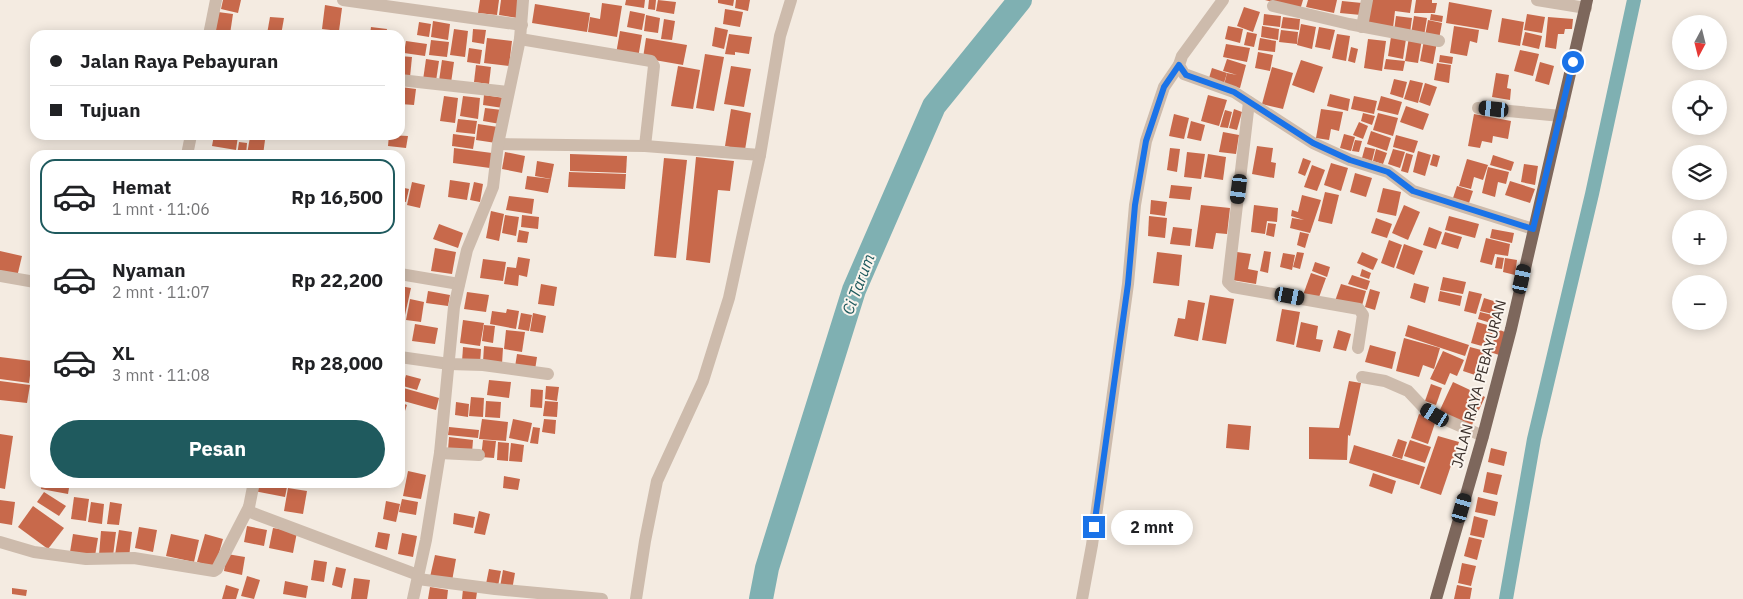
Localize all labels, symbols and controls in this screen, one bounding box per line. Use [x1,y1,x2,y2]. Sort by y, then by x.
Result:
north arrow [1672,15,1728,70]
map controls [1672,15,1727,330]
text: Jalan Raya Pebayuran [80,49,278,73]
route start [1562,51,1584,73]
button: locate [1672,80,1727,135]
text: Tujuan [80,98,140,122]
car [1478,100,1509,118]
button: layers [1672,145,1727,200]
car [1229,173,1248,205]
icon: car [52,174,97,219]
text: Hemat [112,175,171,199]
text: Rp 16,500 [291,185,383,209]
text: 1 mnt · 11:06 [112,199,210,219]
button: + [1672,210,1727,265]
water label: Ci Tarum [837,251,879,317]
icon: car [52,257,97,302]
text: Nyaman [112,258,186,282]
car [1511,263,1532,295]
text: Rp 22,200 [291,268,383,292]
button: − [1672,275,1727,330]
text: 2 mnt · 11:07 [112,282,210,302]
car [1273,286,1306,306]
street label: JALAN RAYA PEBAYURAN [1447,298,1510,470]
icon: car [52,340,97,385]
text: XL [112,341,135,365]
text: Rp 28,000 [291,351,383,375]
text: 3 mnt · 11:08 [112,365,210,385]
car [1418,401,1451,429]
button: Pesan [50,420,385,478]
car [1450,492,1473,524]
callout: 2 mnt [1112,510,1194,544]
route end [1083,516,1105,538]
text: 2 mnt [1130,517,1174,537]

